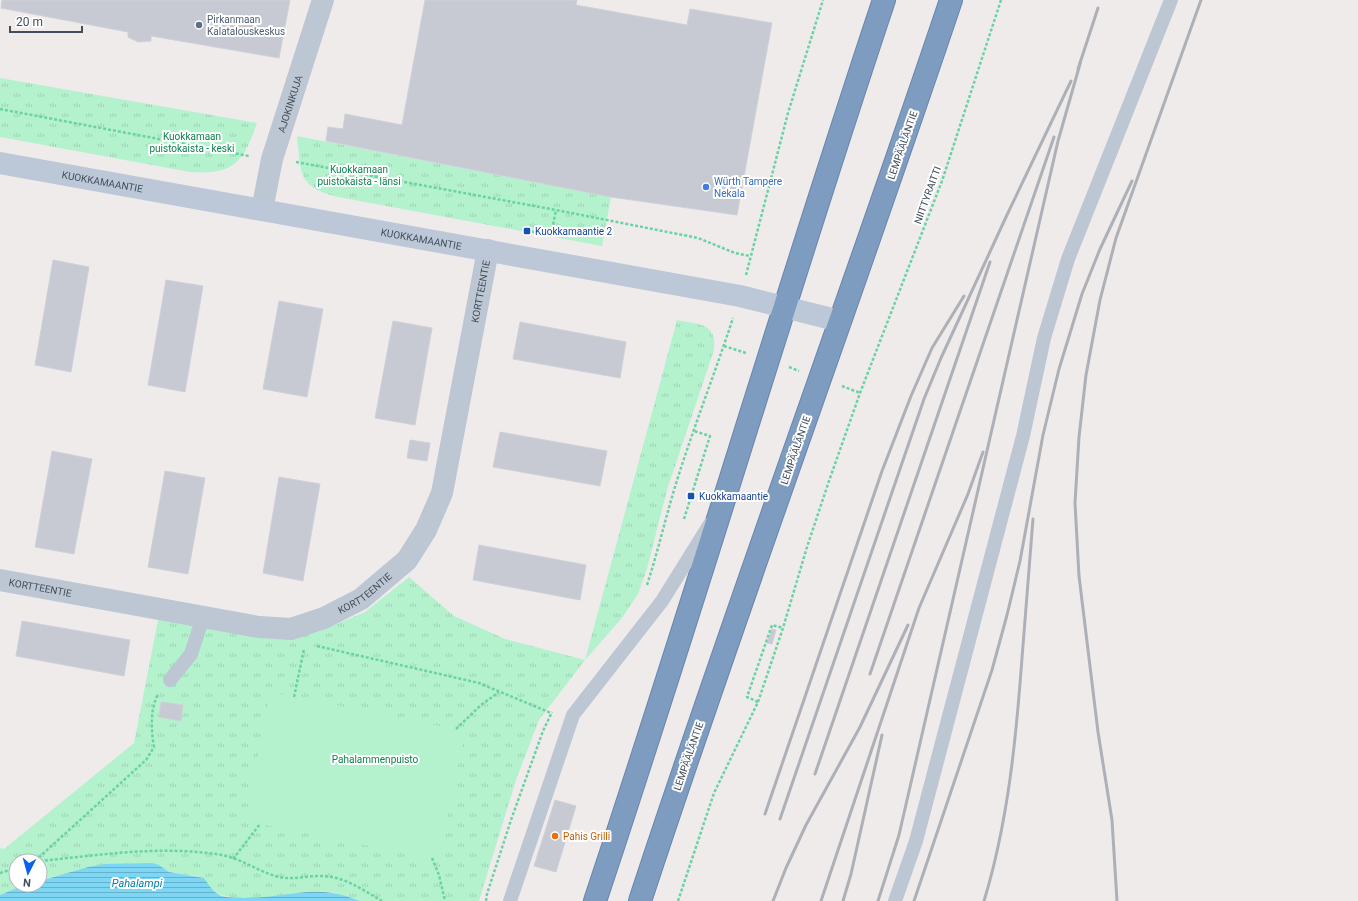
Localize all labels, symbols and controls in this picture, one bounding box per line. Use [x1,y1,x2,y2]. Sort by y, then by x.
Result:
scale bar [10,8,82,34]
place label: Pirkanmaan Kalatalouskeskus [207,14,285,37]
text: 20 m [16,15,43,29]
marker: Pirkanmaan Kalatalouskeskus [194,20,204,30]
street label: AJOKINKUJA [276,73,305,134]
street label: LEMPÄÄLÄNTIE [885,109,919,181]
park label: Kuokkamaan puistokaista - keski [149,131,235,154]
park label: Kuokkamaan puistokaista - länsi [317,164,401,187]
street label: NIITTYRAITTI [912,165,943,225]
street label: KUOKKAMAANTIE [61,169,144,195]
place label: Würth Tampere Nekala [714,176,782,199]
marker: Würth Tampere Nekala [701,182,711,192]
marker: Kuokkamaantie 2 [522,226,532,236]
place label: Kuokkamaantie 2 [535,226,613,237]
street label: KUOKKAMAANTIE [380,227,463,252]
street label: KORTTEENTIE [469,259,492,324]
street label: LEMPÄÄLÄNTIE [778,414,812,486]
marker: Kuokkamaantie [686,491,696,501]
place label: Kuokkamaantie [699,491,768,502]
street label: KORTTEENTIE [336,570,394,616]
street label: KORTTEENTIE [8,577,73,599]
street label: LEMPÄÄLÄNTIE [671,720,705,792]
park label: Pahalammenpuisto [332,754,419,765]
marker: Pahis Grilli [550,831,560,841]
place label: Pahis Grilli [563,831,610,842]
north arrow [8,853,48,893]
text: N [22,876,32,889]
water label: Pahalampi [112,877,163,890]

